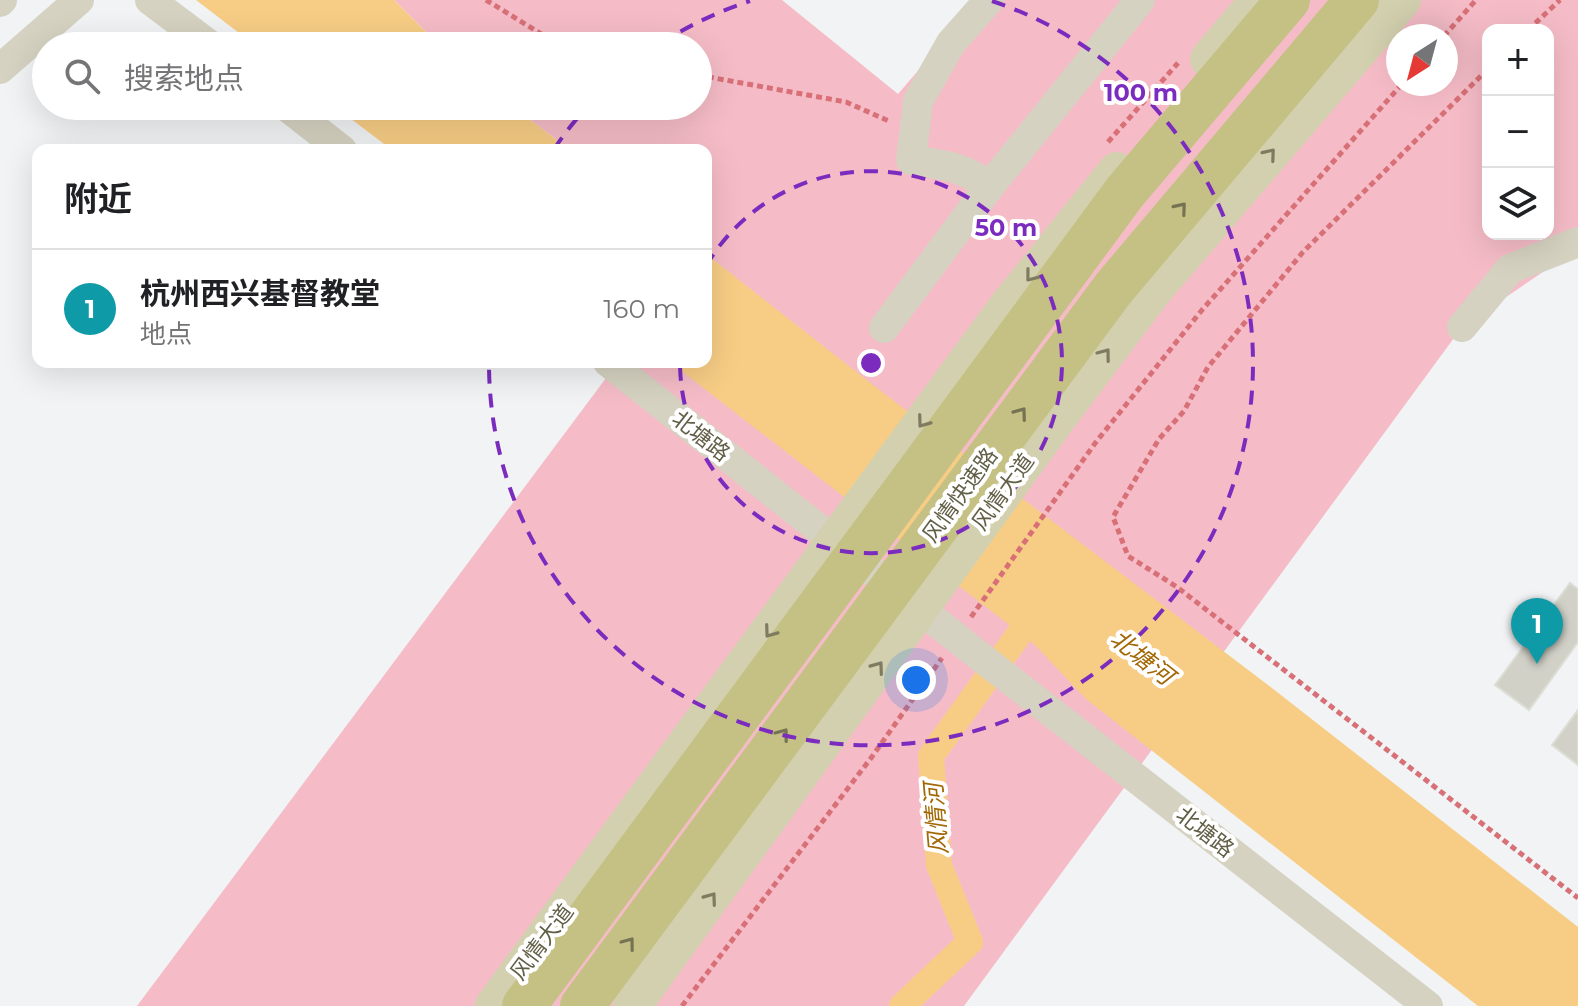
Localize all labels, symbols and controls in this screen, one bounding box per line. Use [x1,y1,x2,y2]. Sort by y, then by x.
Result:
north arrow [1386,24,1458,96]
map controls [1482,24,1554,240]
button: + [1482,24,1554,96]
search box [32,32,712,120]
icon: search [60,54,104,98]
text: 搜索地点 [124,60,244,97]
text: 100 m [1104,78,1178,107]
button: − [1482,96,1554,168]
one-way arrow [1260,148,1275,163]
button: layers [1482,168,1554,240]
text: 附近 [64,178,132,220]
one-way arrow [1171,202,1186,217]
text: 50 m [975,213,1037,242]
one-way arrow [1027,267,1041,282]
text: 杭州西兴基督教堂 [140,275,380,312]
text: 1 [85,293,95,325]
text: 160 m [603,293,680,325]
text: 地点 [140,318,192,350]
centre of rings [857,349,885,377]
one-way arrow [1095,349,1109,363]
street label: 北塘路 [667,405,735,467]
one-way arrow [1012,407,1026,421]
one-way arrow [918,413,933,428]
street label: 风情快速路 [917,443,1003,547]
street label: 风情大道 [966,448,1040,536]
pin: 1 [1511,598,1563,664]
one-way arrow [765,623,780,638]
water label: 北塘河 [1105,623,1182,693]
your location [896,660,936,700]
one-way arrow [868,661,883,675]
one-way arrow [774,729,788,743]
water label: 风情河 [918,778,954,856]
street label: 北塘路 [1171,801,1239,863]
one-way arrow [701,892,716,906]
street label: 风情大道 [505,899,579,985]
one-way arrow [619,938,633,952]

